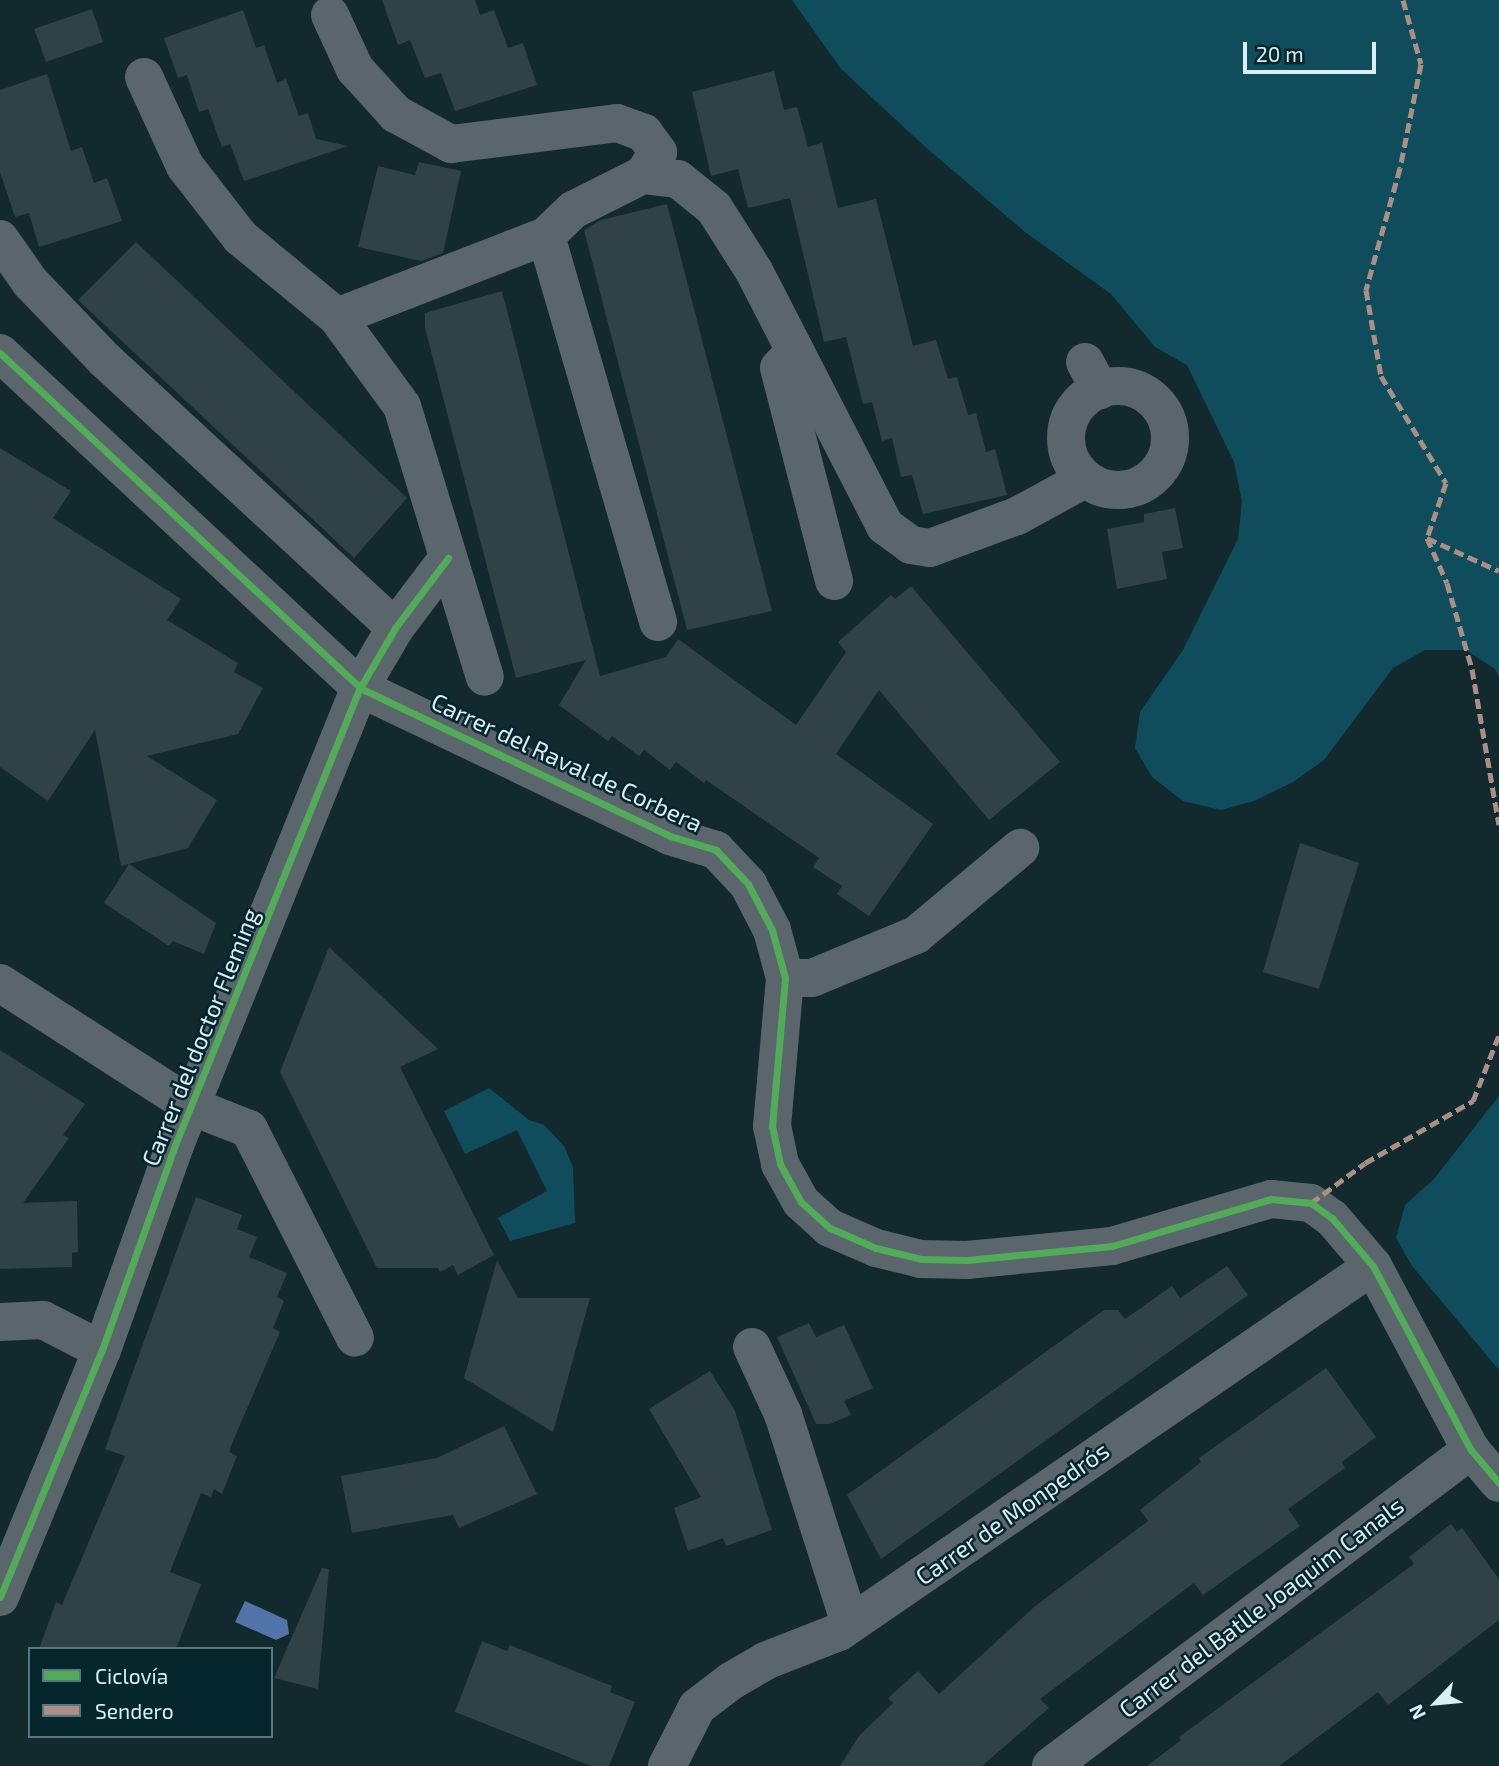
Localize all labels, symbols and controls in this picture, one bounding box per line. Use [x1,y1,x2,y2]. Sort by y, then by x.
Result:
scale bar [1247,28,1380,72]
text: 20 m [1256,41,1304,66]
street label: Carrer del Raval de Corbera [426,686,708,838]
street label: Carrer del doctor Fleming [135,903,265,1171]
street label: Carrer de Monpedrós [910,1435,1114,1591]
street label: Carrer del Batlle Joaquim Canals [1112,1490,1410,1724]
legend [28,1647,273,1738]
text: Ciclovía [95,1663,168,1688]
north arrow [1401,1668,1471,1738]
text: Sendero [95,1698,174,1723]
text: N [1403,1701,1430,1724]

